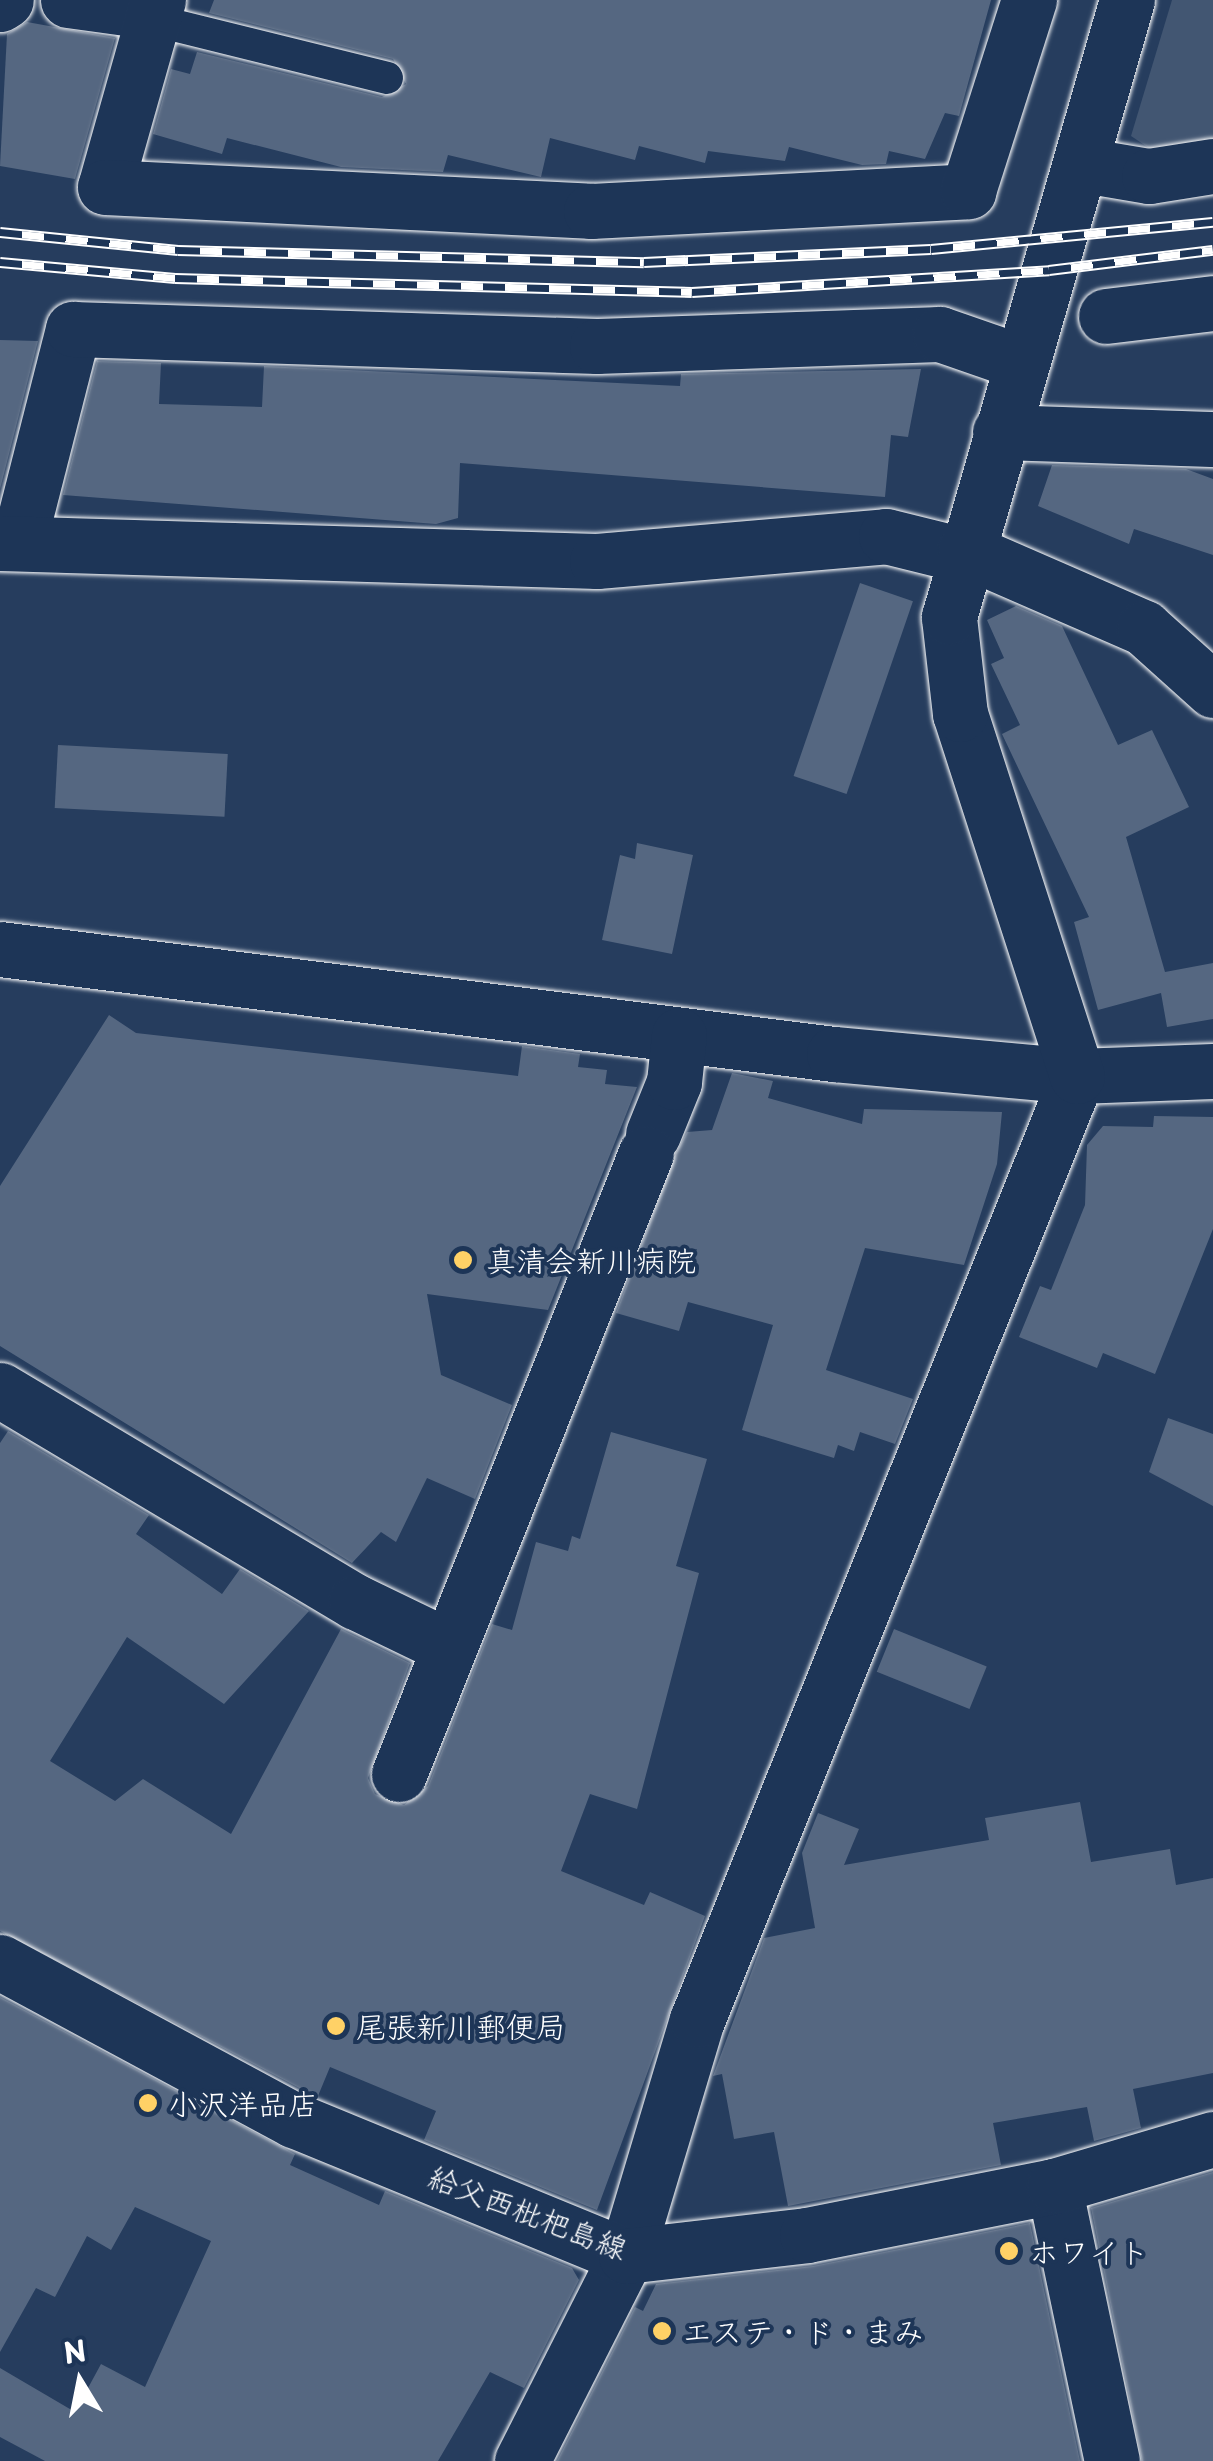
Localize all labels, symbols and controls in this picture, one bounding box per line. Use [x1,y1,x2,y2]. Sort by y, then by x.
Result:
place label: 真清会新川病院 [486,1242,696,1278]
marker: 真清会新川病院 [450,1247,476,1273]
place label: 尾張新川郵便局 [356,2008,566,2044]
marker: 尾張新川郵便局 [325,2015,347,2037]
place label: 小沢洋品店 [168,2085,318,2121]
marker: 小沢洋品店 [137,2092,159,2114]
street label: 給父西枇杷島線 [424,2158,632,2266]
place label: ホワイト [1029,2233,1149,2269]
marker: ホワイト [998,2240,1020,2262]
place label: エステ・ド・まみ [682,2313,922,2349]
marker: エステ・ド・まみ [651,2320,673,2342]
text: N [60,2328,89,2374]
north arrow [30,2331,130,2431]

